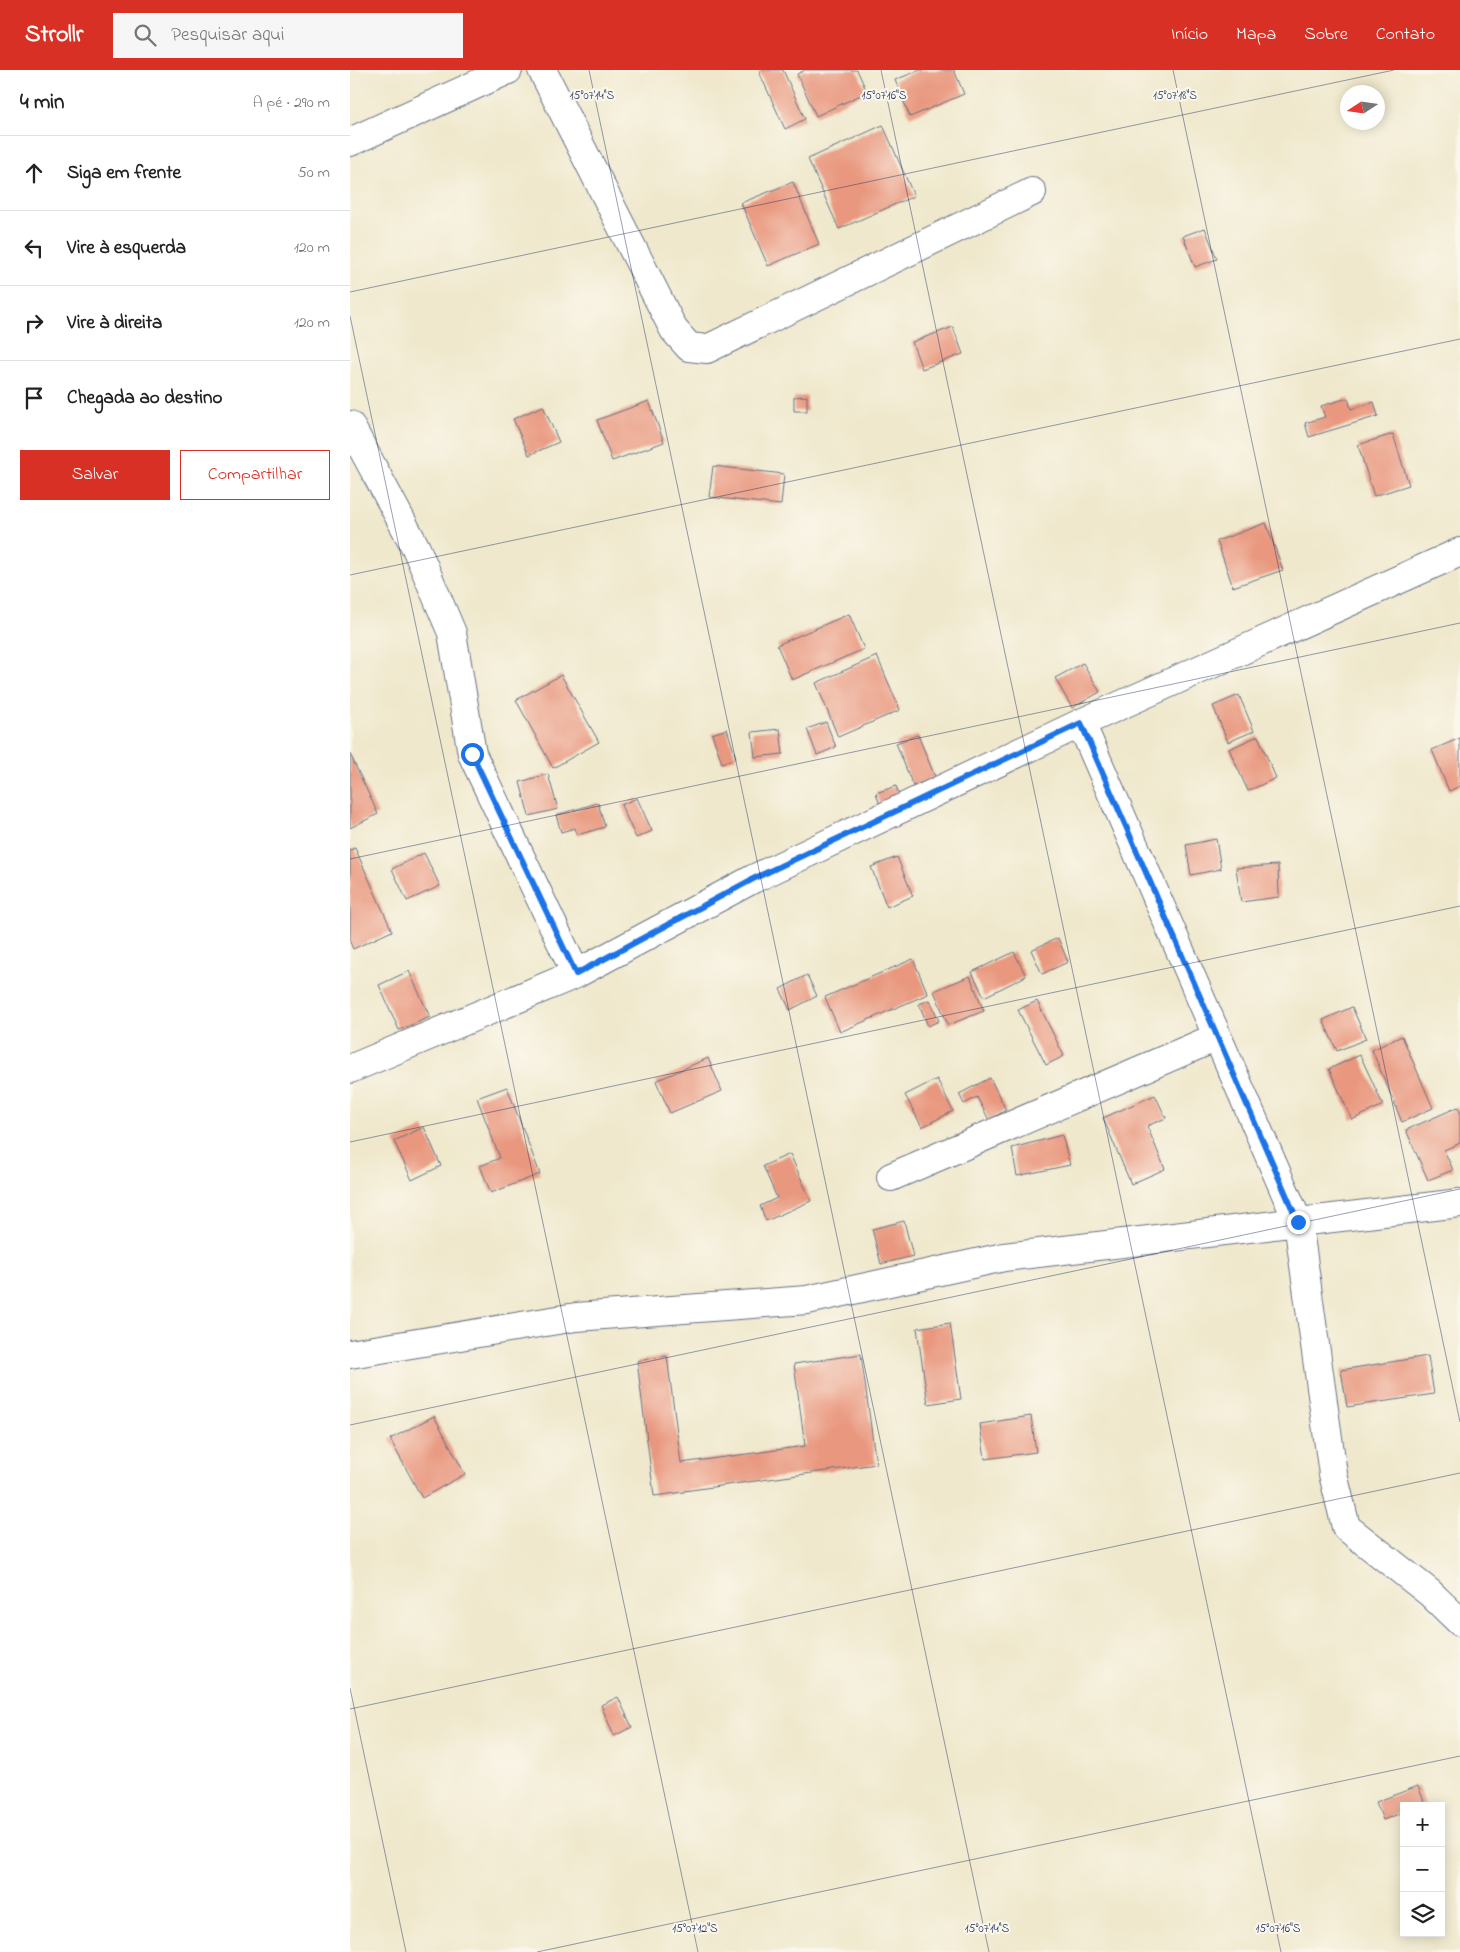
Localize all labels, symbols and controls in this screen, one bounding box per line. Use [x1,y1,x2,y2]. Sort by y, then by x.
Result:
search box [113,13,463,58]
text: Strollr [25,18,83,53]
icon: search [131,21,159,49]
text: Pesquisar aqui [171,22,284,49]
text: Início [1171,22,1208,48]
text: Mapa [1236,22,1276,48]
text: Sobre [1304,22,1348,48]
text: Contato [1376,22,1435,48]
north arrow [1340,85,1385,130]
text: 15°07'14"S [570,87,615,105]
text: 15°07'16"S [862,87,907,105]
text: 15°07'18"S [1153,87,1197,105]
text: 4 min [20,88,64,118]
text: A pé · 290 m [253,91,330,115]
icon: ahead [20,159,48,187]
text: Siga em frente [67,160,181,187]
text: 50 m [298,161,330,185]
icon: left [20,234,48,262]
text: Vire à esquerda [67,235,186,262]
text: 120 m [294,236,330,260]
icon: right [20,309,48,337]
text: Vire à direita [67,310,162,337]
text: 120 m [294,311,330,335]
icon: arrive [20,384,48,412]
text: Chegada ao destino [67,385,222,412]
button: Salvar [20,450,170,500]
button: Compartilhar [180,450,330,500]
route start [461,743,484,766]
route end [1287,1211,1310,1234]
map controls [1400,1802,1445,1937]
button: + [1400,1802,1445,1847]
button: − [1400,1847,1445,1892]
button: layers [1400,1892,1445,1937]
text: 15°07'12"S [672,1920,718,1938]
text: 15°07'14"S [965,1920,1010,1938]
text: 15°07'16"S [1256,1920,1301,1938]

